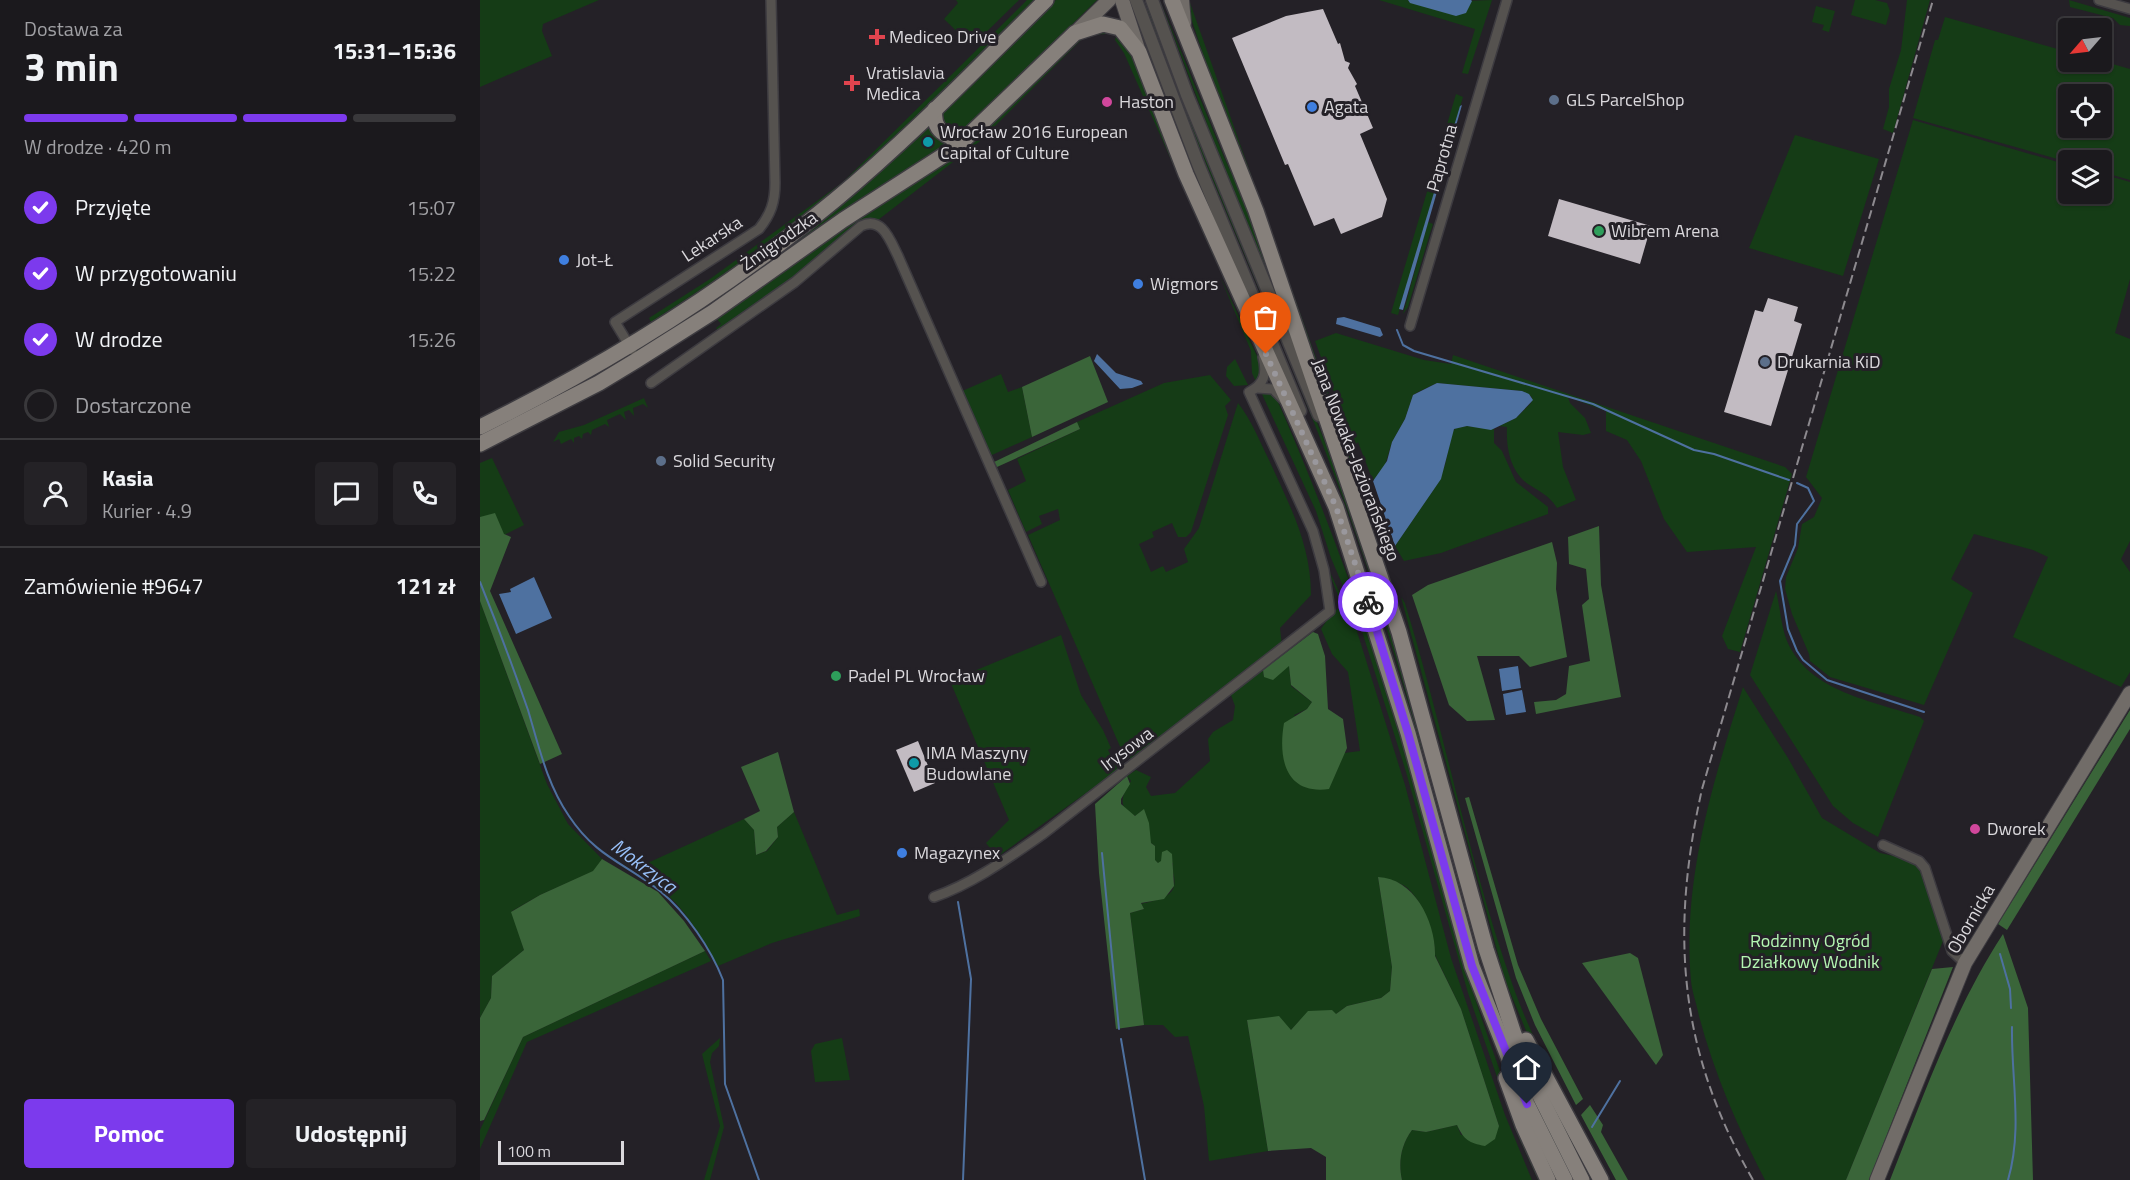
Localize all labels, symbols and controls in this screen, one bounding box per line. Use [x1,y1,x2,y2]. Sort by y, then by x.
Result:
text: Dostawa za [24,13,122,44]
north arrow [2058,18,2112,72]
map controls [2058,18,2112,204]
place label: Mediceo Drive [889,23,996,50]
marker: Mediceo Drive [870,30,884,44]
text: 15:31–15:36 [333,34,456,68]
text: 3 min [24,37,119,96]
place label: Vratislavia Medica [866,59,945,107]
marker: Vratislavia Medica [843,74,861,92]
button: locate [2058,84,2112,138]
place label: GLS ParcelShop [1566,86,1684,113]
place label: Haston [1119,88,1174,115]
place label: Agata [1324,93,1368,120]
marker: GLS ParcelShop [1547,93,1561,107]
marker: Haston [1100,95,1114,109]
marker: Agata [1305,100,1319,114]
place label: Wrocław 2016 European Capital of Culture [940,118,1128,166]
street label: Paprotna [1419,121,1464,195]
text: W drodze · 420 m [24,131,172,162]
marker: Wrocław 2016 European Capital of Culture [921,135,935,149]
button: layers [2058,150,2112,204]
text: Przyjęte [75,190,151,224]
icon: check [24,191,57,224]
text: 15:07 [407,192,456,223]
street label: Żmigrodzka [735,204,823,277]
street label: Lekarska [676,209,747,268]
place label: Wibrem Arena [1611,217,1719,244]
marker: Wibrem Arena [1592,224,1606,238]
place label: Jot-Ł [576,246,613,273]
marker: Jot-Ł [557,253,571,267]
text: W przygotowaniu [75,256,237,290]
icon: check [24,257,57,290]
text: 15:22 [407,258,456,289]
place label: Wigmors [1150,270,1218,297]
marker: Wigmors [1131,277,1145,291]
pin [1240,292,1291,354]
icon: bag [1249,301,1282,334]
text: W drodze [75,322,163,356]
icon: check [24,323,57,356]
text: 15:26 [407,324,456,355]
place label: Drukarnia KiD [1777,348,1881,375]
street label: Jana Nowaka-Jeziorańskiego [1305,354,1408,565]
marker: Drukarnia KiD [1758,355,1772,369]
text: Dostarczone [75,388,191,422]
place label: Solid Security [673,447,776,474]
marker: Solid Security [654,454,668,468]
text: Kasia [102,461,153,495]
button: person [24,462,87,525]
button: chat [315,462,378,525]
button: phone [393,462,456,525]
text: Kurier · 4.9 [102,495,192,526]
text: Zamówienie #9647 [24,569,204,603]
text: 121 zł [396,569,456,603]
courier [1338,572,1398,632]
icon: bike [1352,586,1385,619]
place label: Padel PL Wrocław [848,662,985,689]
marker: Padel PL Wrocław [829,669,843,683]
street label: Irysowa [1095,720,1159,777]
place label: IMA Maszyny Budowlane [926,739,1028,787]
marker: IMA Maszyny Budowlane [907,756,921,770]
place label: Dworek [1987,815,2046,842]
marker: Dworek [1968,822,1982,836]
water label: Mokrzyca [605,830,685,901]
place label: Magazynex [914,839,1000,866]
marker: Magazynex [895,846,909,860]
street label: Obornicka [1940,879,2001,958]
park label: Rodzinny Ogród Działkowy Wodnik [1740,927,1880,975]
pin [1501,1042,1552,1104]
icon: home [1510,1051,1543,1084]
button: Pomoc [24,1099,234,1168]
button: Udostępnij [246,1099,456,1168]
scale bar [498,1138,624,1166]
text: 100 m [507,1139,551,1163]

